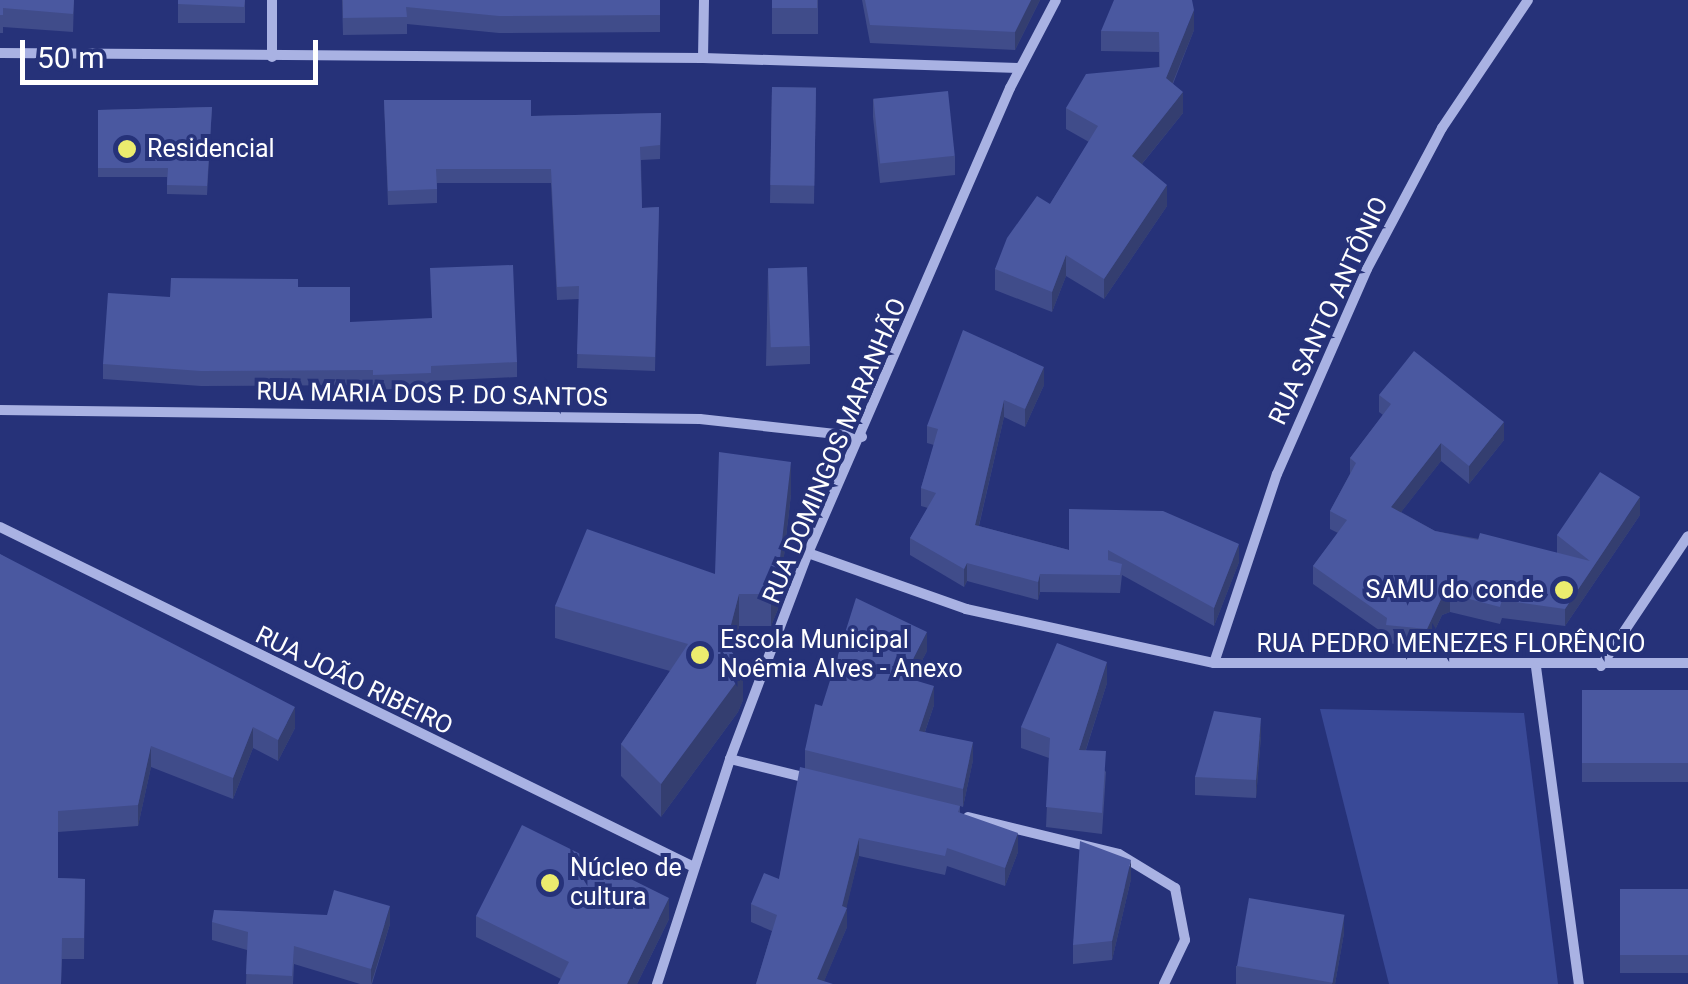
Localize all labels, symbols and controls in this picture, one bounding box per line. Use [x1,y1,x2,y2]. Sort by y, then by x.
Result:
scale bar [25,20,322,82]
text: 50 m [37,40,104,75]
place label: Residencial [147,134,275,164]
marker: Residencial [116,138,138,160]
street label: RUA SANTO ANTÔNIO [1263,192,1395,430]
street label: RUA DOMINGOS MARANHÃO [757,294,913,608]
street label: RUA MARIA DOS P. DO SANTOS [256,377,608,413]
place label: SAMU do conde [1366,575,1544,605]
marker: SAMU do conde [1553,579,1575,601]
street label: RUA JOÃO RIBEIRO [251,620,457,742]
place label: Escola Municipal Noêmia Alves - Anexo [720,626,963,685]
street label: RUA PEDRO MENEZES FLORÊNCIO [1257,629,1645,659]
marker: Escola Municipal Noêmia Alves - Anexo [689,644,711,666]
place label: Núcleo de cultura [570,854,682,913]
marker: Núcleo de cultura [539,872,561,894]

